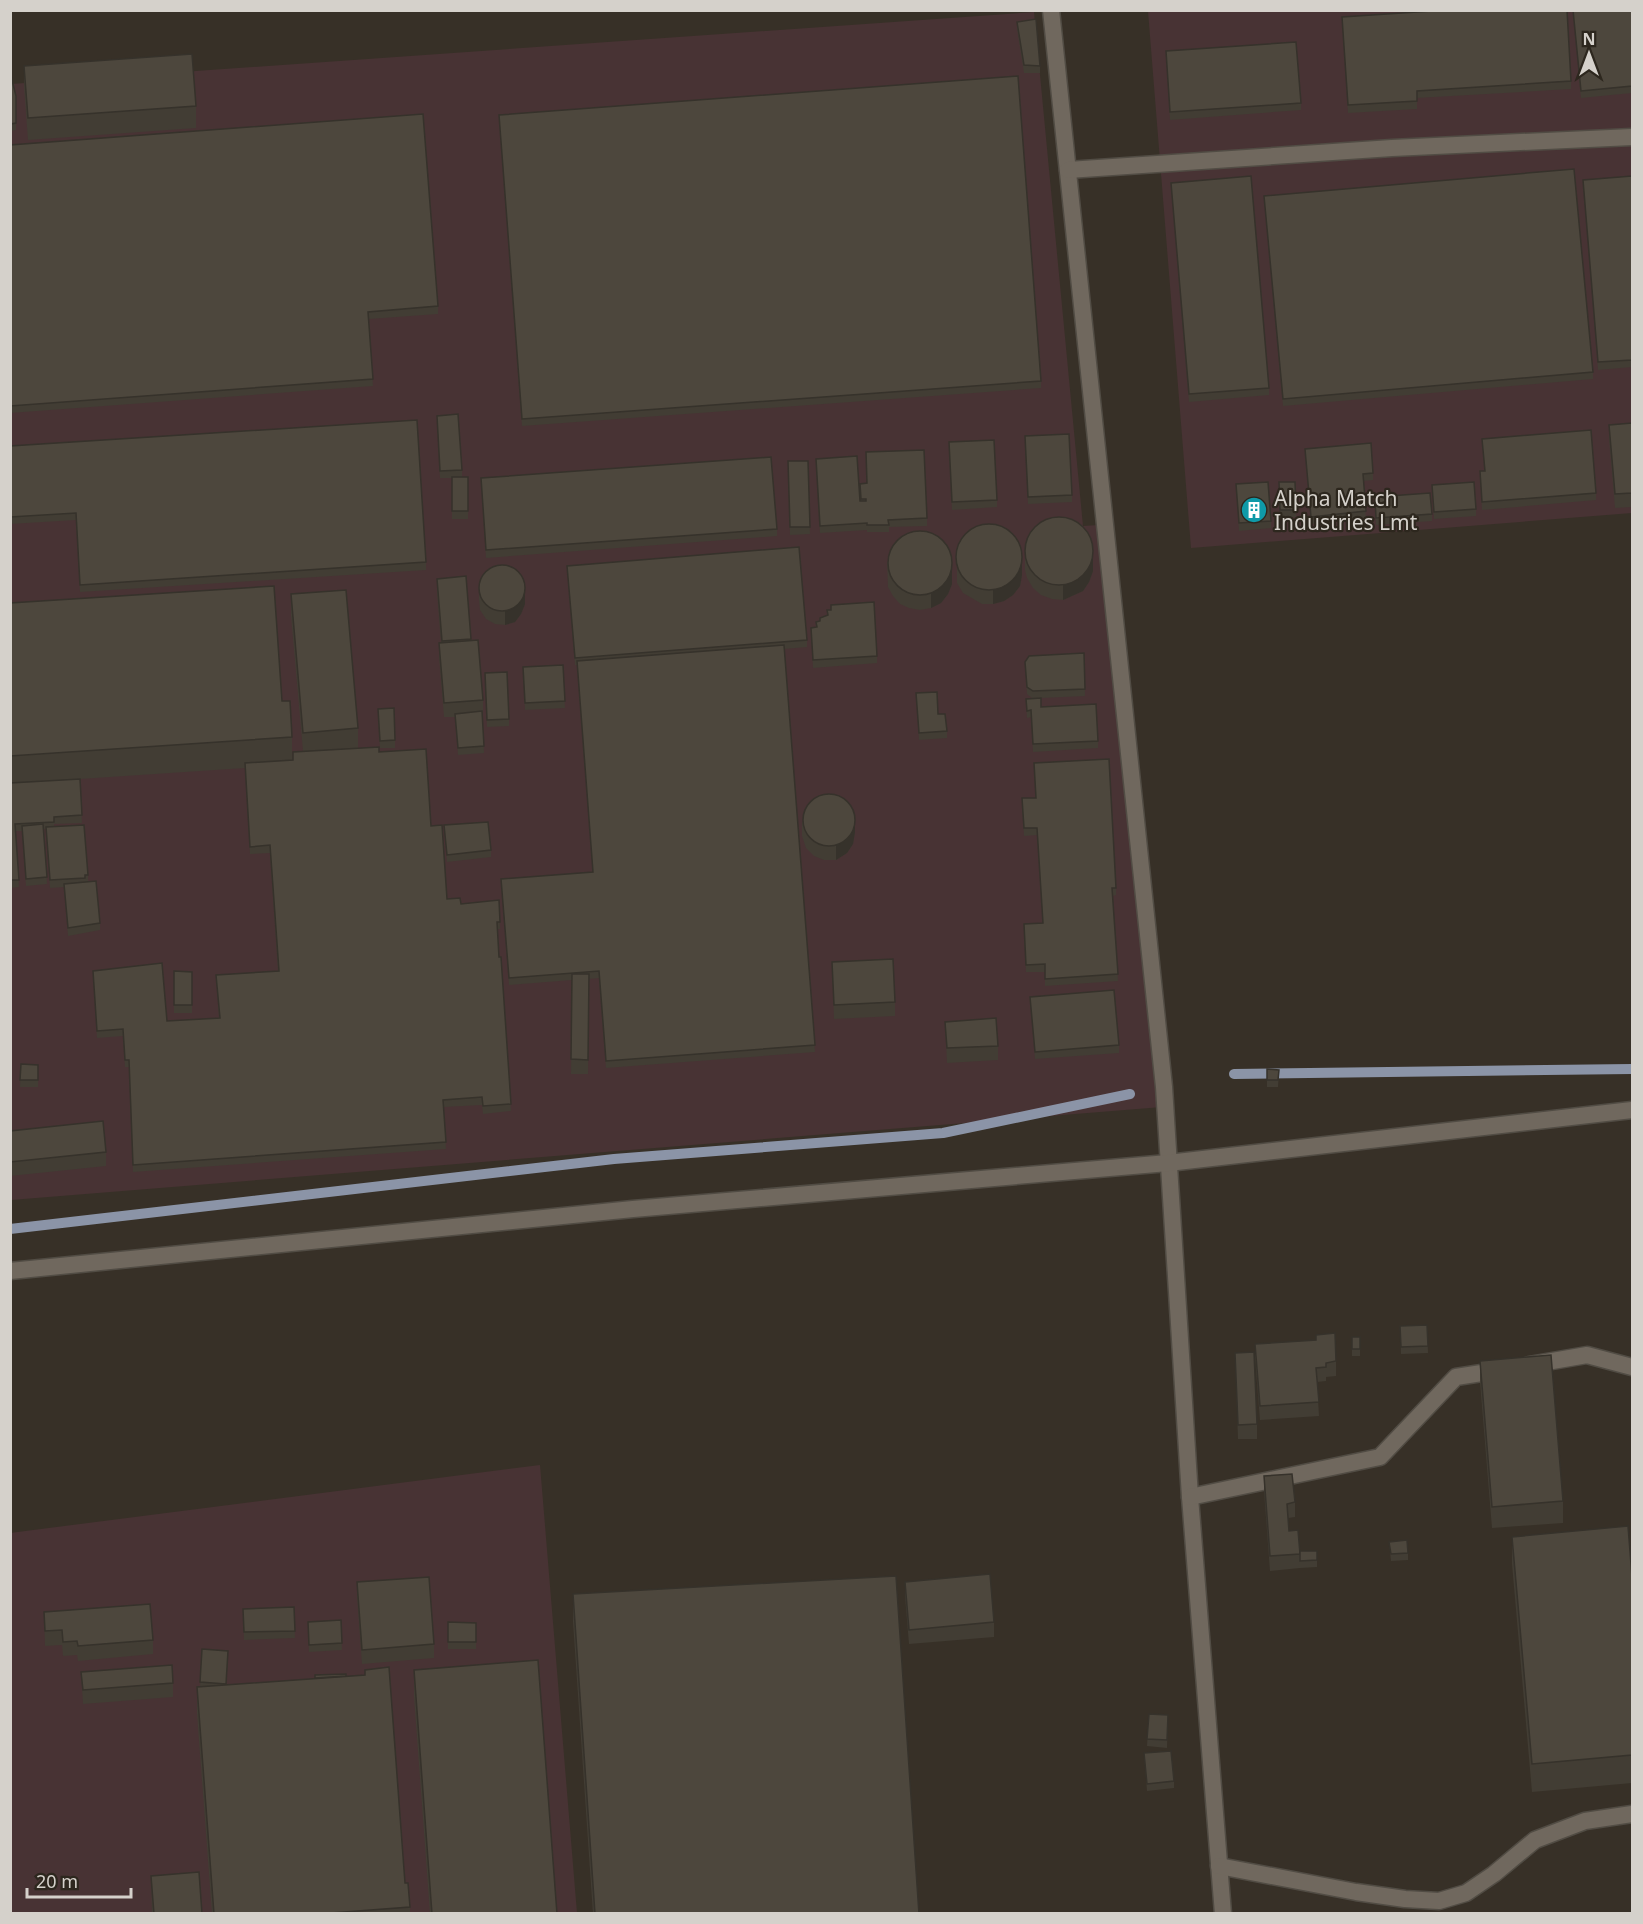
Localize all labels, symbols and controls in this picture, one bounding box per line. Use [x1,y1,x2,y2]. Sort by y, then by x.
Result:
north arrow [1559,24,1619,84]
text: N [1582,28,1596,50]
place label: Alpha Match Industries Lmt [1274,484,1418,536]
building icon: Alpha Match Industries Lmt [1239,495,1269,525]
scale bar [27,1861,130,1899]
text: 20 m [36,1869,78,1893]

